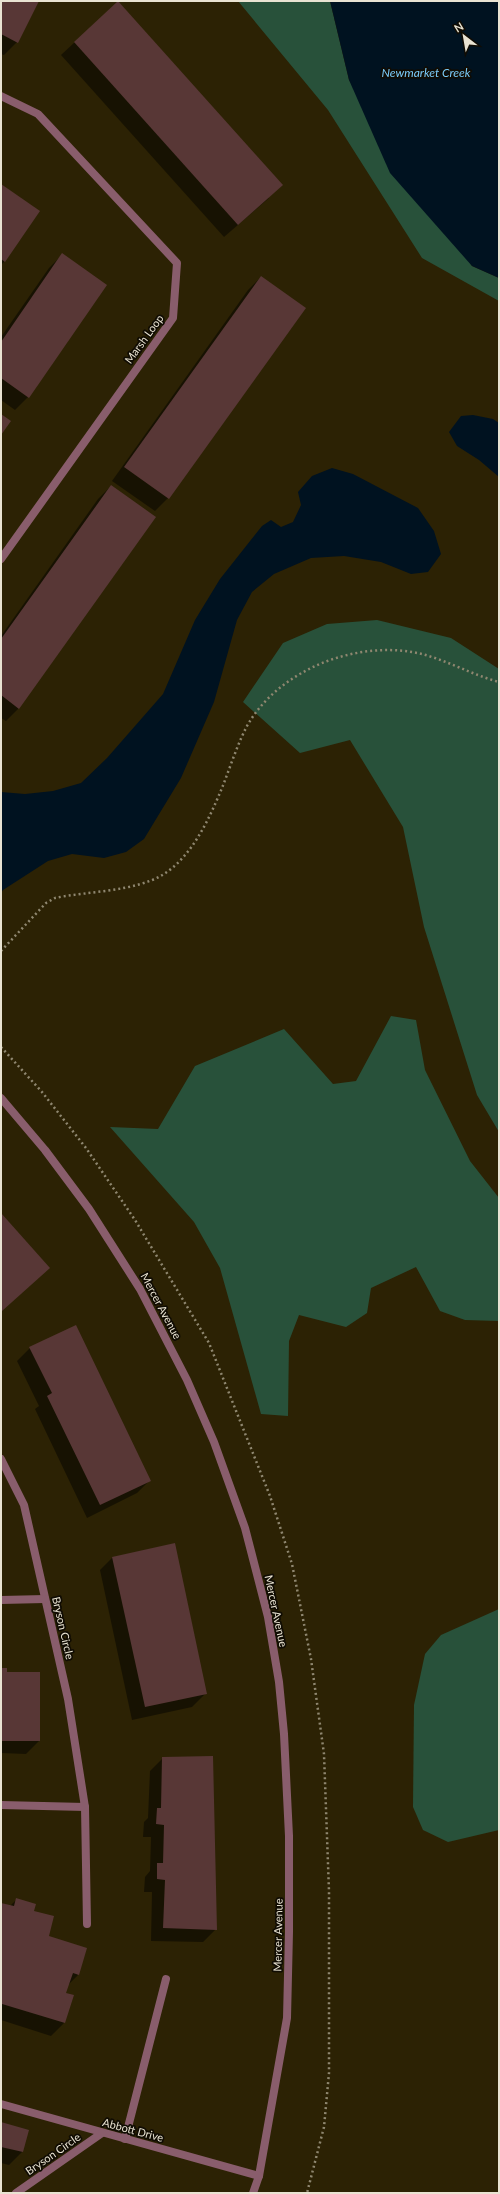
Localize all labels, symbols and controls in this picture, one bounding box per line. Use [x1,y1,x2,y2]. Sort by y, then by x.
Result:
north arrow [444,16,484,56]
text: N [452,19,466,35]
water label: Newmarket Creek [381,65,471,80]
street label: Marsh Loop [122,312,166,366]
street label: Mercer Avenue [139,1270,184,1341]
street label: Mercer Avenue [263,1574,290,1648]
street label: Bryson Circle [50,1595,77,1661]
street label: Mercer Avenue [270,1898,285,1972]
street label: Abbott Drive [101,2115,165,2144]
street label: Bryson Circle [23,2130,83,2177]

